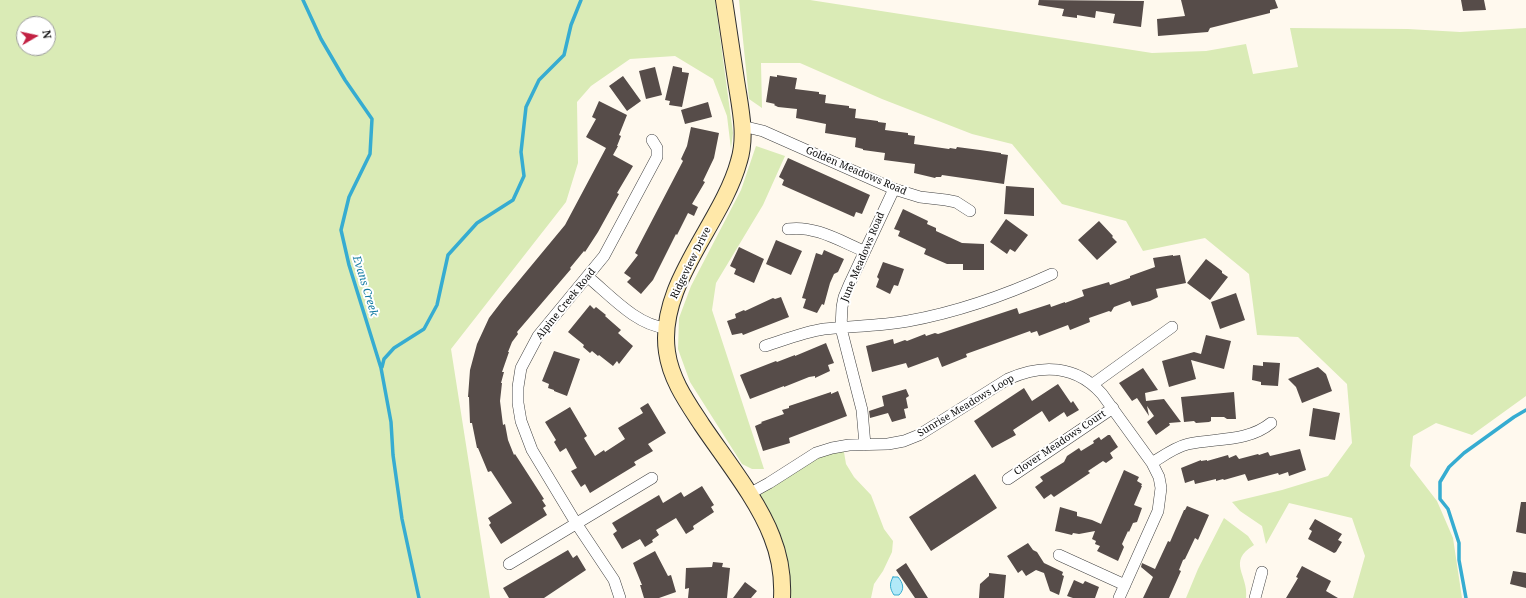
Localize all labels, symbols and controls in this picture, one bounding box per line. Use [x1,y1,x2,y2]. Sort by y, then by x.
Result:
north arrow [16,16,56,56]
text: N [39,29,55,40]
street label: Golden Meadows Road [804,144,908,198]
street label: June Meadows Road [839,210,887,304]
street label: Ridgeview Drive [668,225,714,301]
water label: Evans Creek [350,254,380,318]
street label: Alpine Creek Road [534,266,598,342]
street label: Sunrise Meadows Loop [916,372,1016,440]
street label: Clover Meadows Court [1012,408,1108,478]

